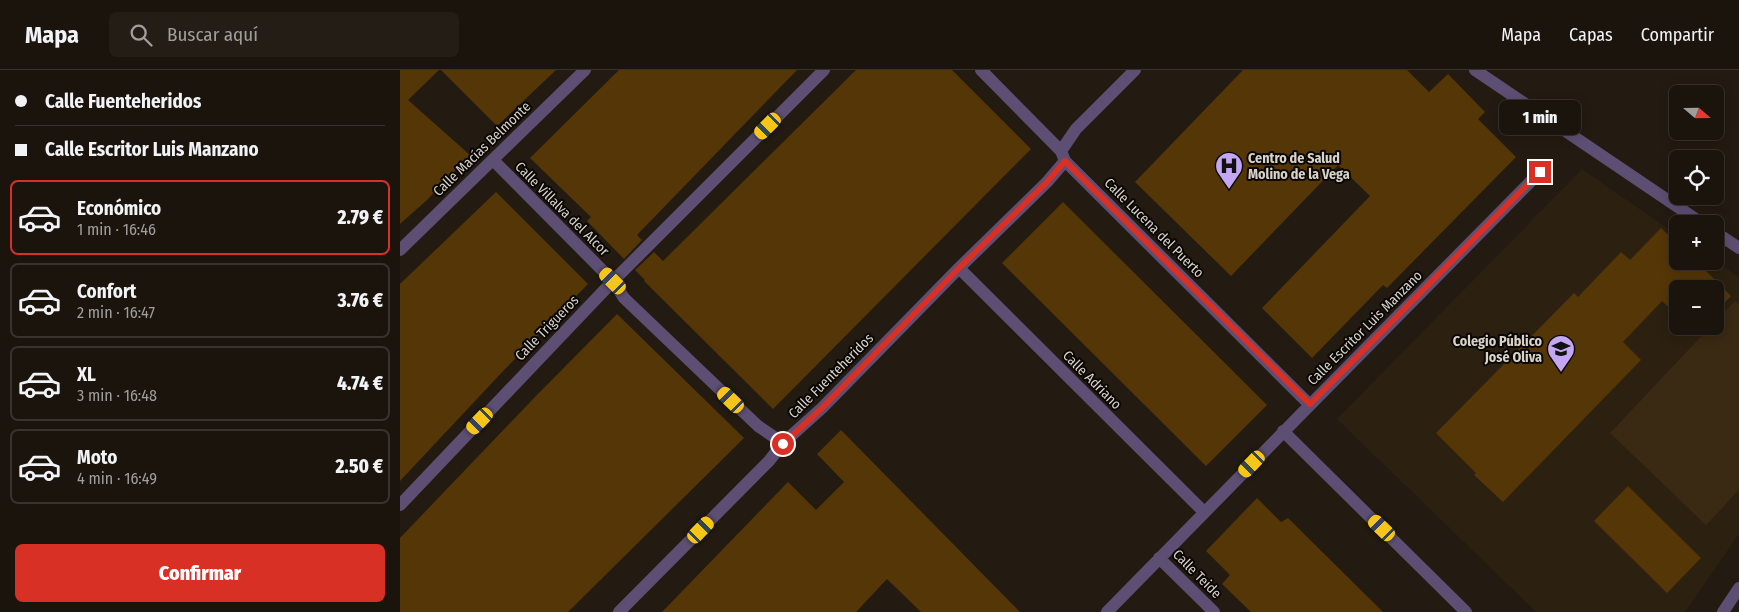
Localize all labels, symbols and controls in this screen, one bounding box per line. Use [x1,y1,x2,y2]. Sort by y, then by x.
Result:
search box [109,12,459,57]
text: Mapa [25,21,79,49]
icon: search [127,21,155,49]
text: Buscar aquí [167,23,258,46]
text: Mapa [1501,24,1541,46]
text: Capas [1569,24,1613,46]
text: Compartir [1641,24,1714,46]
north arrow [1669,85,1724,140]
map controls [1669,85,1724,335]
text: Calle Fuenteheridos [45,90,201,113]
street label: Calle Macías Belmonte [430,98,534,200]
callout: 1 min [1499,99,1581,134]
text: 1 min [1523,108,1557,127]
car [752,110,783,142]
text: Calle Escritor Luis Manzano [45,138,259,161]
place label: Centro de Salud Molino de la Vega [1248,150,1350,183]
button: locate [1669,150,1724,205]
hospital icon: Centro de Salud Molino de la Vega [1214,151,1244,190]
street label: Calle Villalva del Alcor [511,158,613,260]
route end [1529,161,1551,183]
street label: Calle Lucena del Puerto [1101,175,1207,281]
icon: car [17,195,62,240]
text: Económico [77,197,161,220]
text: 2.79 € [337,206,383,229]
button: + [1669,215,1724,270]
text: 1 min · 16:46 [77,220,156,239]
car [597,265,628,297]
street label: Calle Escritor Luis Manzano [1304,267,1426,389]
icon: car [17,278,62,323]
text: Confort [77,280,137,303]
button: − [1669,280,1724,335]
text: 3.76 € [337,289,383,312]
street label: Calle Trigueros [512,292,582,364]
text: 2 min · 16:47 [77,303,155,322]
street label: Calle Fuenteheridos [785,330,877,422]
place label: Colegio Público José Oliva [1453,333,1543,366]
school or university icon: Colegio Público José Oliva [1546,334,1576,373]
street label: Calle Adriano [1059,347,1125,413]
icon: car [17,361,62,406]
text: XL [77,363,96,386]
text: 4.74 € [337,372,383,395]
car [715,384,747,416]
text: 3 min · 16:48 [77,386,157,405]
car [464,405,495,437]
route start [772,433,794,455]
icon: car [17,444,62,489]
text: Moto [77,446,117,469]
car [1236,448,1267,480]
text: 2.50 € [335,455,383,478]
text: 4 min · 16:49 [77,469,157,488]
car [1366,512,1398,544]
car [685,514,716,546]
button: Confirmar [15,544,385,602]
street label: Calle Teide [1169,546,1225,602]

